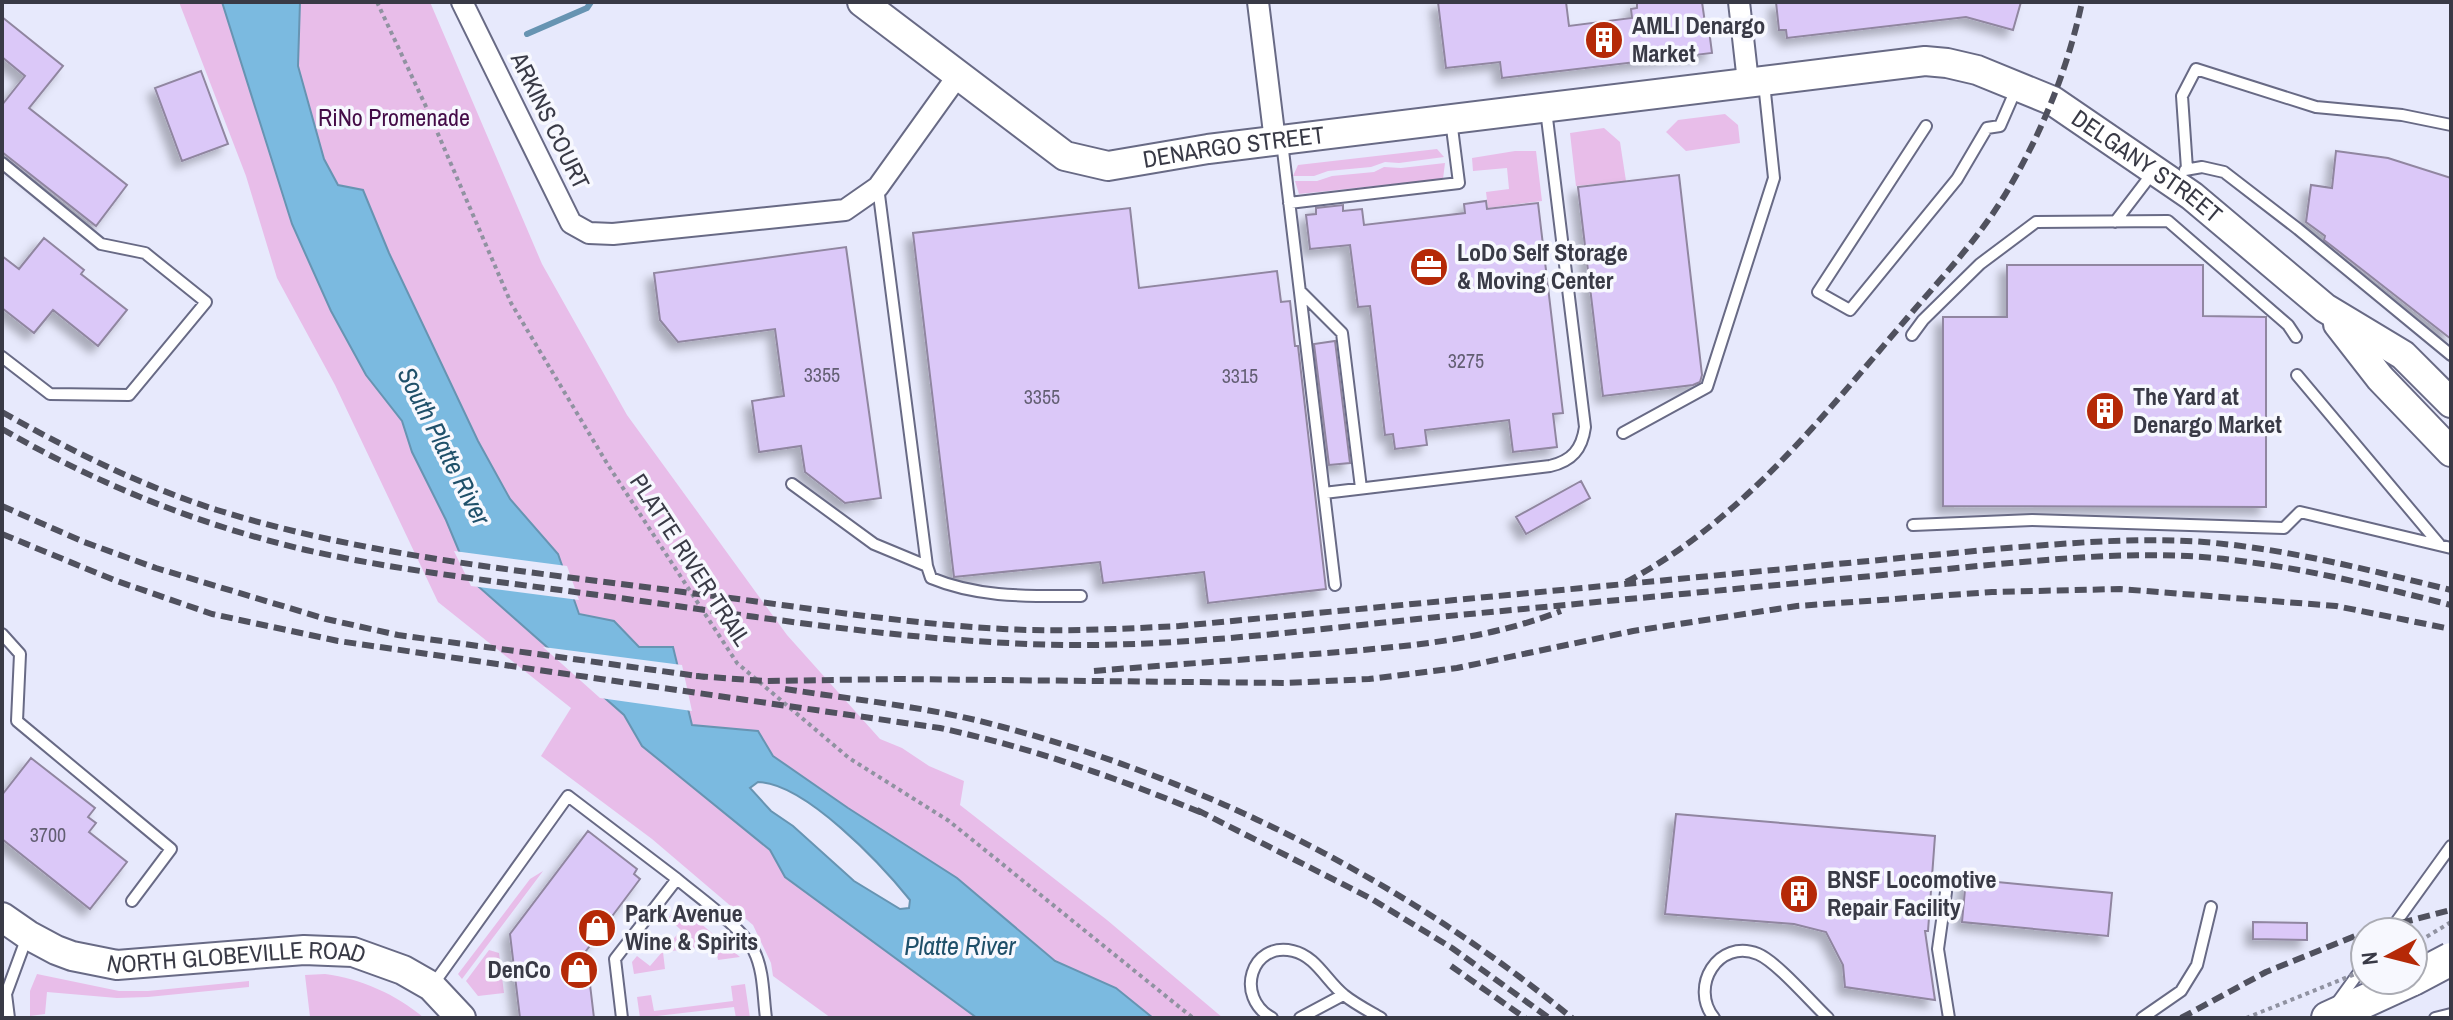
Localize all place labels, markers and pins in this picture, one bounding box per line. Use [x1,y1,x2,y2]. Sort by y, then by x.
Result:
place label: AMLI Denargo Market [1632,9,1765,69]
building icon: AMLI Denargo Market [1583,19,1625,61]
place label: LoDo Self Storage & Moving Center [1457,236,1628,296]
office icon: LoDo Self Storage & Moving Center [1408,246,1450,288]
place label: The Yard at Denargo Market [2133,380,2282,440]
building icon: The Yard at Denargo Market [2084,390,2126,432]
place label: BNSF Locomotive Repair Facility [1827,863,1997,923]
building icon: BNSF Locomotive Repair Facility [1778,873,1820,915]
place label: Park Avenue Wine & Spirits [625,897,758,957]
shop icon: Park Avenue Wine & Spirits [576,907,618,949]
shop icon: DenCo [558,949,600,991]
place label: DenCo [488,953,551,985]

